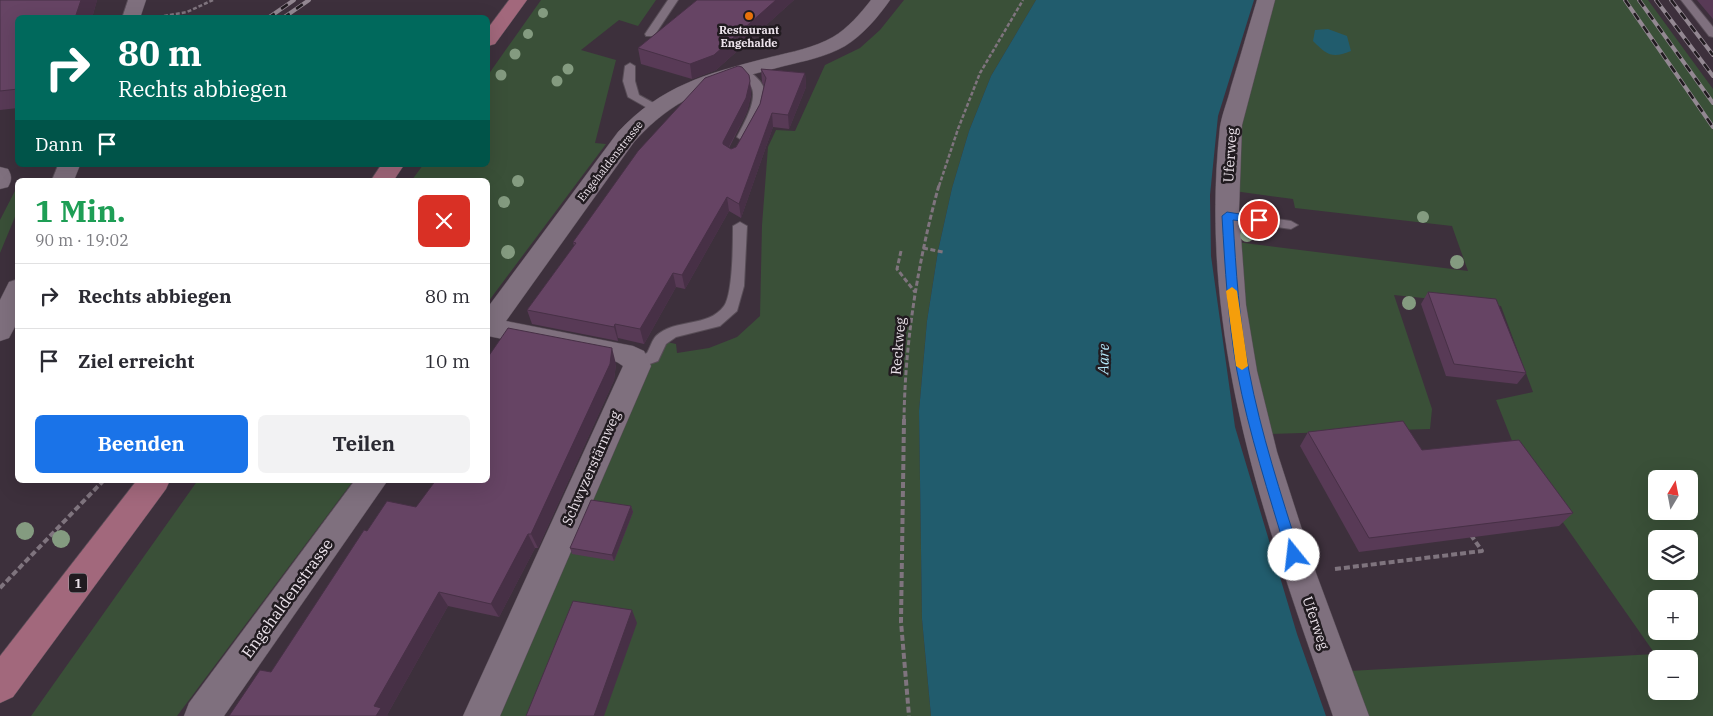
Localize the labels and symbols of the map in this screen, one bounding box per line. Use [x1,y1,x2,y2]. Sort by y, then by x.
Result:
marker: Restaurant Engehalde [743,10,755,22]
place label: Restaurant Engehalde [719,23,779,50]
street label: Engehaldenstrasse [574,118,646,204]
street label: Uferweg [1219,127,1241,183]
pin [1238,199,1280,241]
street label: Reckweg [887,316,910,376]
water label: Aare [1093,343,1113,375]
street label: Schwyzerstärnweg [558,408,625,528]
north arrow [1648,470,1698,520]
position arrow [1267,528,1319,580]
street label: Engehaldenstrasse [237,534,337,662]
road number: 1 [69,574,87,592]
street label: Uferweg [1299,594,1334,652]

